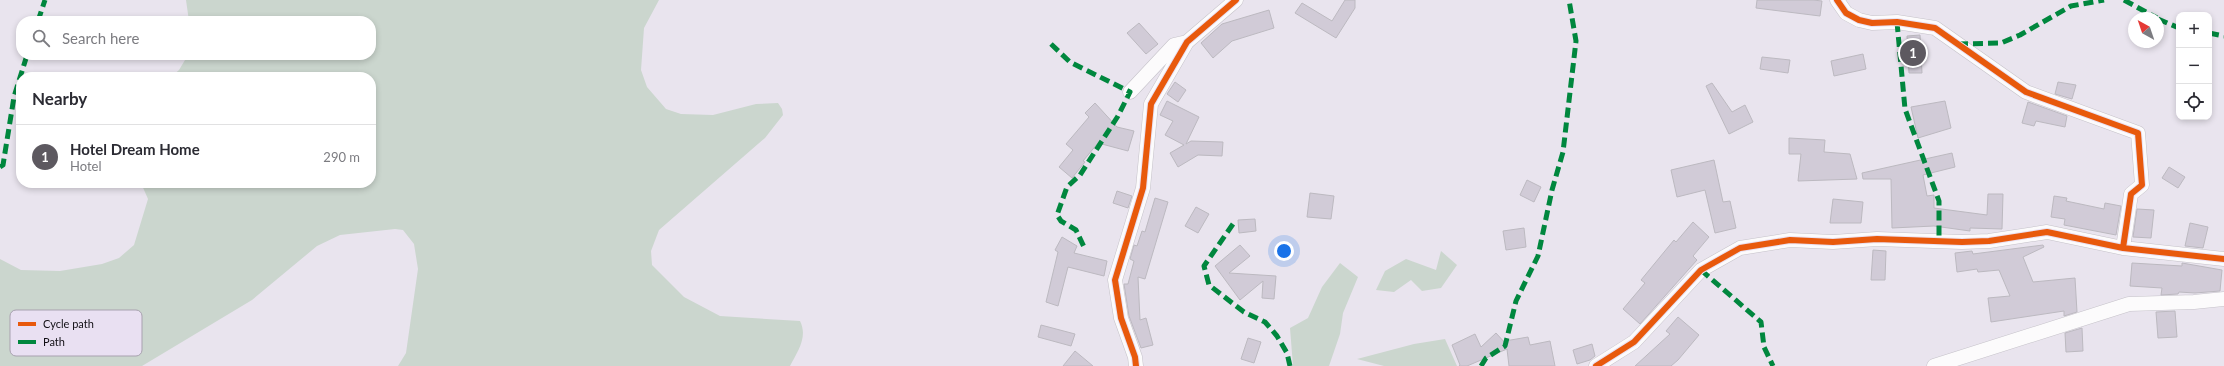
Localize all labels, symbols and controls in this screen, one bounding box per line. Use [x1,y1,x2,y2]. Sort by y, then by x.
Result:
north arrow [2128,12,2164,48]
map controls [2176,12,2212,120]
button: + [2176,12,2212,48]
search box [16,16,376,60]
icon: search [30,27,52,49]
text: Search here [62,29,139,47]
pin: 1 [1900,38,1926,68]
button: − [2176,48,2212,84]
button: locate [2176,84,2212,120]
text: Nearby [32,88,87,109]
text: Hotel Dream Home [70,140,200,158]
text: 1 [41,149,49,165]
text: 290 m [323,149,360,165]
text: Hotel [70,158,102,174]
your location [1274,241,1294,261]
legend [10,310,142,356]
text: Cycle path [43,317,94,330]
text: Path [43,335,65,348]

